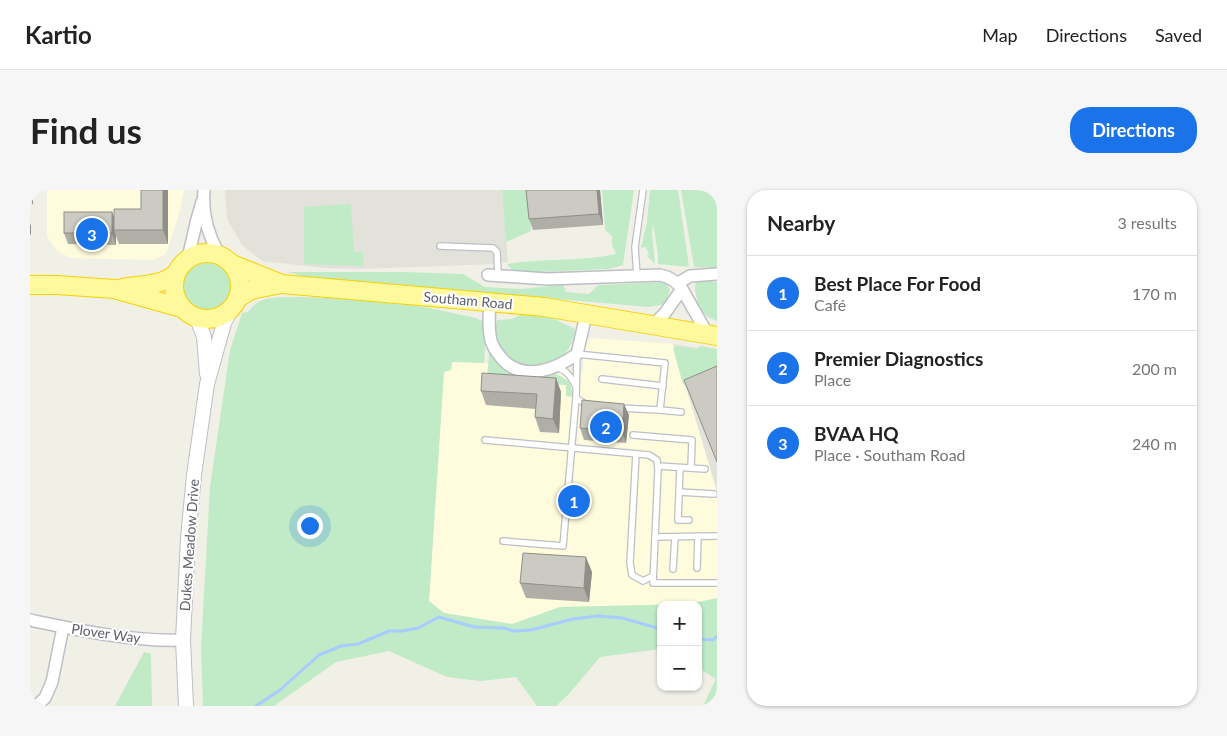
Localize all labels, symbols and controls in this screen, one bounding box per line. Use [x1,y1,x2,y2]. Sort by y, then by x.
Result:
text: Kartio [25,20,92,49]
text: Map [982,24,1018,46]
text: Directions [1046,24,1127,46]
text: Saved [1155,24,1202,46]
button: Directions [1070,107,1197,153]
text: Find us [30,109,142,151]
text: Nearby [767,210,835,235]
text: 3 results [1117,213,1177,232]
pin: 3 [76,215,108,253]
text: Best Place For Food [814,272,981,295]
text: 1 [778,284,788,303]
text: 170 m [1132,284,1177,303]
street label: Southam Road [423,288,513,312]
text: Café [814,295,846,314]
text: Premier Diagnostics [814,347,983,370]
text: 2 [778,359,788,378]
text: 200 m [1132,359,1177,378]
text: Place [814,370,851,389]
pin: 2 [590,408,622,446]
text: BVAA HQ [814,422,899,445]
text: 3 [778,434,788,453]
text: 240 m [1132,434,1177,453]
text: Place · Southam Road [814,445,966,464]
street label: Dukes Meadow Drive [176,478,202,612]
pin: 1 [558,482,590,520]
your location [297,513,323,539]
map controls [657,601,702,691]
button: + [657,601,702,646]
street label: Plover Way [70,620,142,646]
button: − [657,646,702,691]

